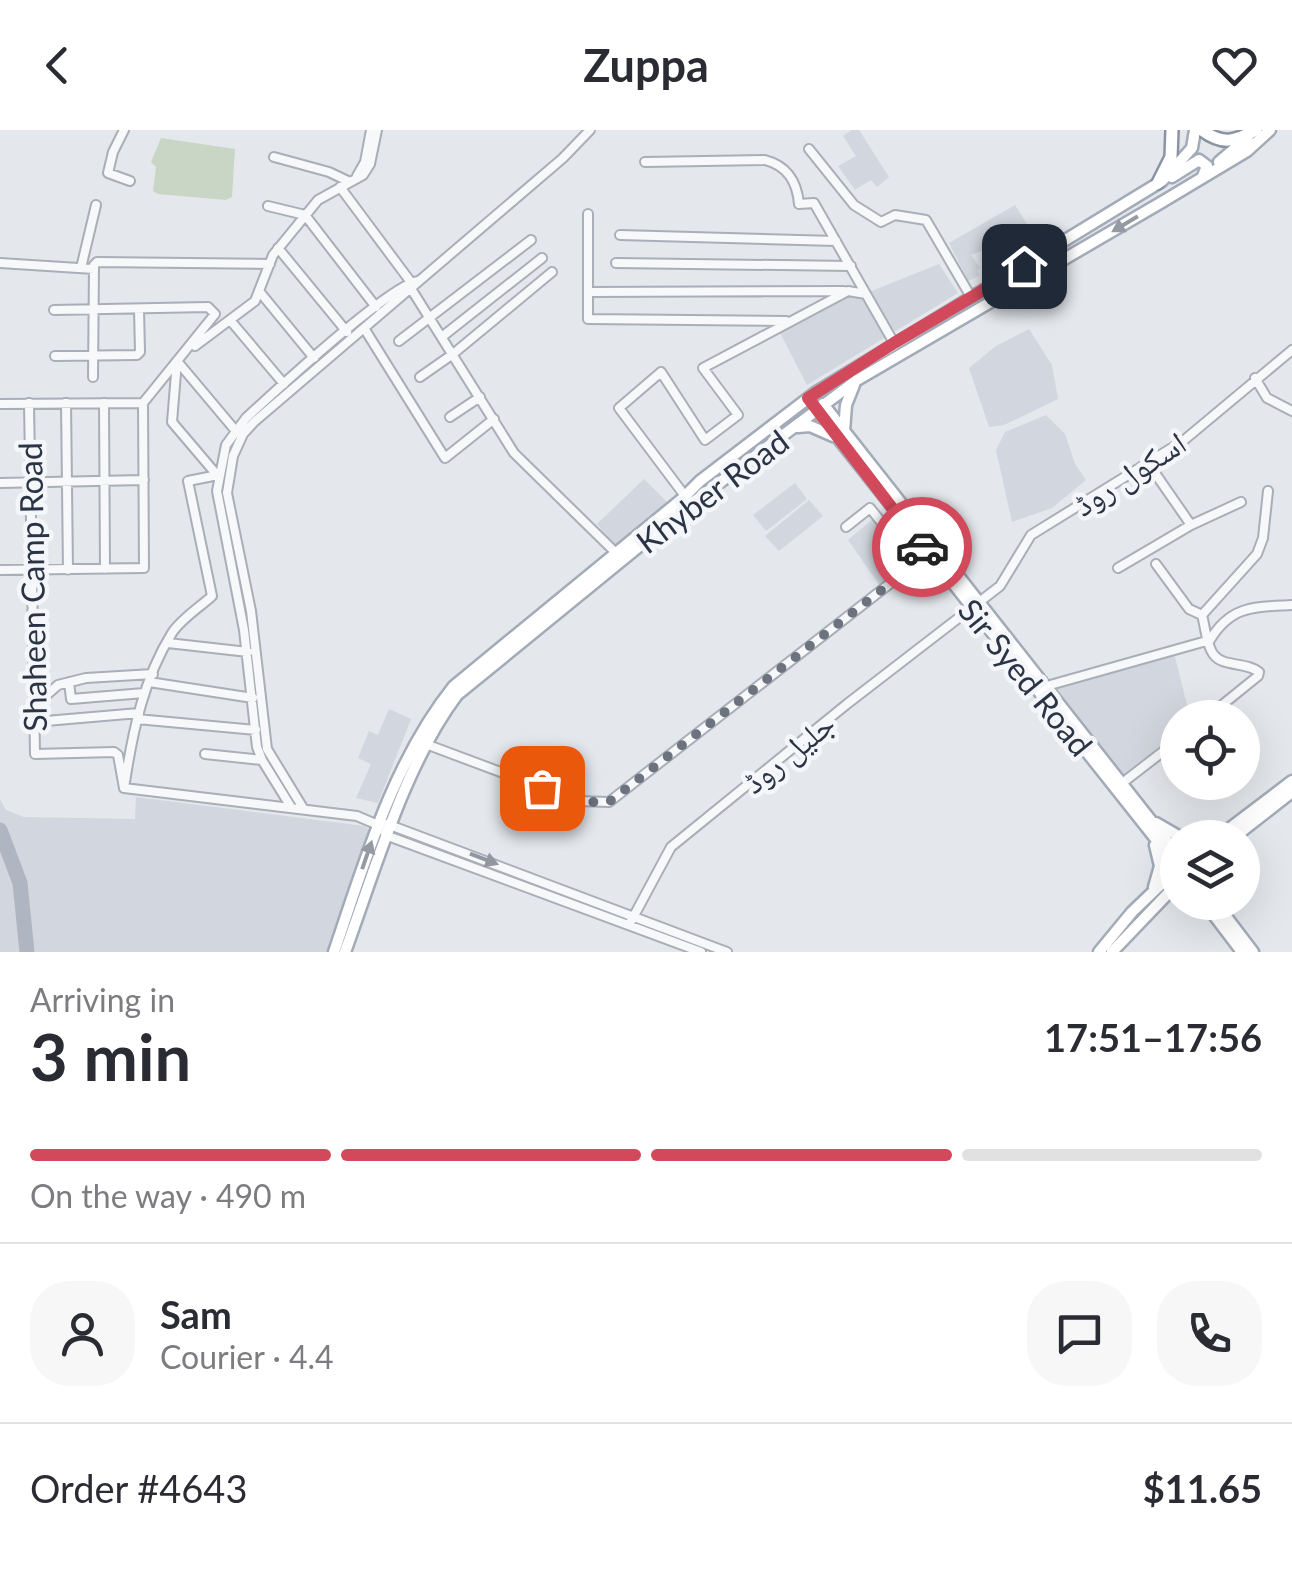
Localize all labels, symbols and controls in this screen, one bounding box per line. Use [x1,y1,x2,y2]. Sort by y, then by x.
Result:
icon: back [30,38,85,93]
text: Zuppa [583,38,709,92]
icon: heart [1207,38,1262,93]
one-way arrow [1111,215,1140,232]
pin [982,224,1067,309]
icon: home [997,239,1052,294]
street label: Khyber Road [628,421,796,561]
street label: اسکول روڈ [1065,422,1193,525]
street label: Shaheen Camp Road [10,442,54,732]
courier [872,497,972,597]
icon: car [895,520,950,575]
street label: Sir Syed Road [951,591,1101,763]
map controls [1160,700,1260,920]
button: locate [1160,700,1260,800]
street label: جلیل روڈ [734,703,843,803]
pin [500,746,585,831]
icon: bag [515,761,570,816]
button: layers [1160,820,1260,920]
one-way arrow [360,840,375,870]
one-way arrow [469,852,499,867]
text: Arriving in [30,980,175,1019]
text: 17:51–17:56 [1044,1014,1262,1060]
text: 3 min [30,1017,191,1095]
text: On the way · 490 m [30,1176,306,1215]
button: person [30,1281,135,1386]
button: chat [1027,1281,1132,1386]
button: phone [1157,1281,1262,1386]
text: Sam [160,1291,232,1337]
text: Courier · 4.4 [160,1337,334,1376]
text: Order #4643 [30,1465,247,1511]
text: $11.65 [1143,1465,1262,1511]

